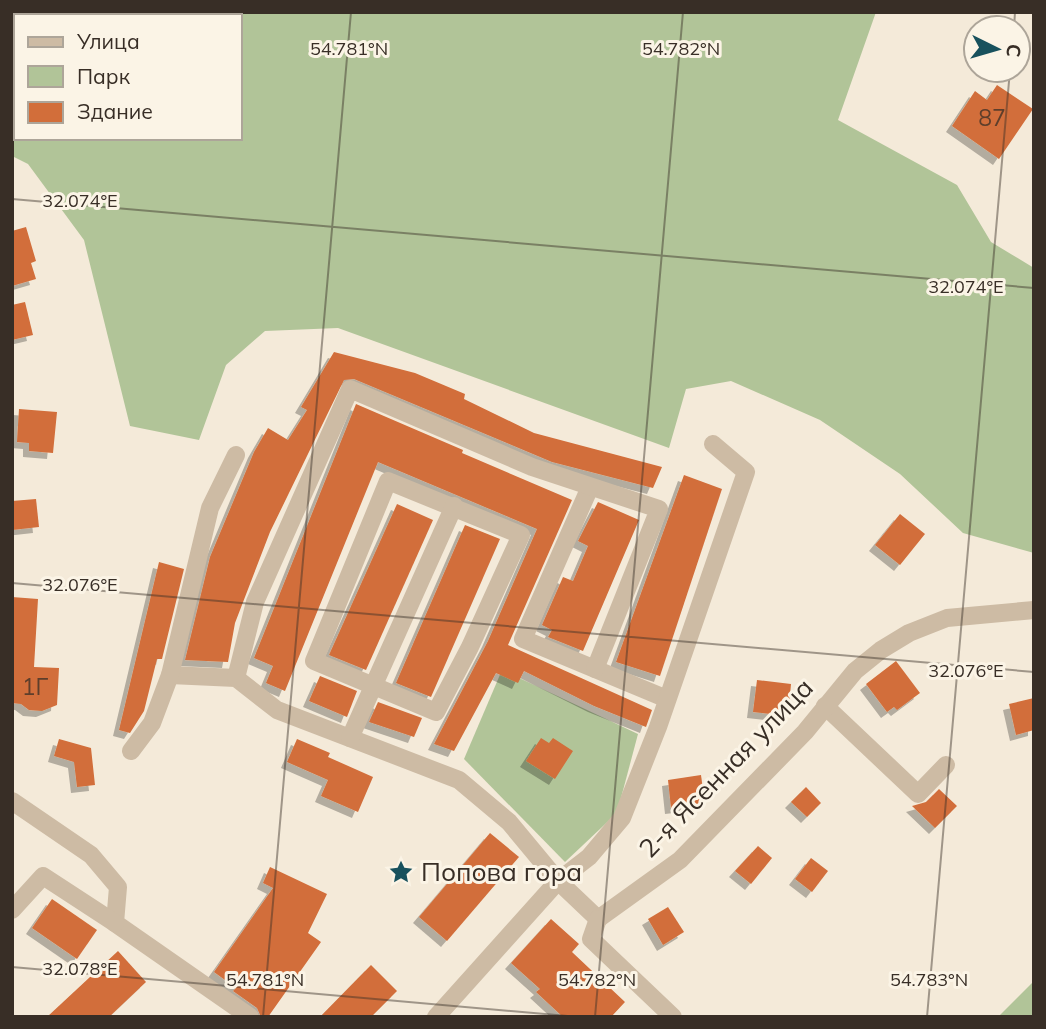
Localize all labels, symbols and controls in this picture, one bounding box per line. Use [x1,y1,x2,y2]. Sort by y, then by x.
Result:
legend [14,14,242,140]
north arrow [962,14,1032,84]
text: Улица [76,28,140,54]
text: 54.781°N [310,37,388,60]
text: 54.782°N [642,37,720,60]
text: С [1001,43,1026,58]
text: Парк [77,63,131,89]
text: Здание [77,98,153,124]
house number: 87 [978,103,1006,132]
text: 32.074°E [42,189,118,212]
text: 32.074°E [928,275,1004,298]
text: 32.076°E [42,573,118,596]
text: 32.076°E [928,659,1004,682]
street label: 2-я Ясенная улица [631,671,820,864]
house number: 1Г [22,672,49,701]
place label: Попова гора [421,855,582,888]
place icon: Попова гора [387,858,415,886]
text: 32.078°E [42,957,118,980]
text: 54.781°N [226,968,304,991]
text: 54.782°N [558,968,636,991]
text: 54.783°N [890,968,968,991]

